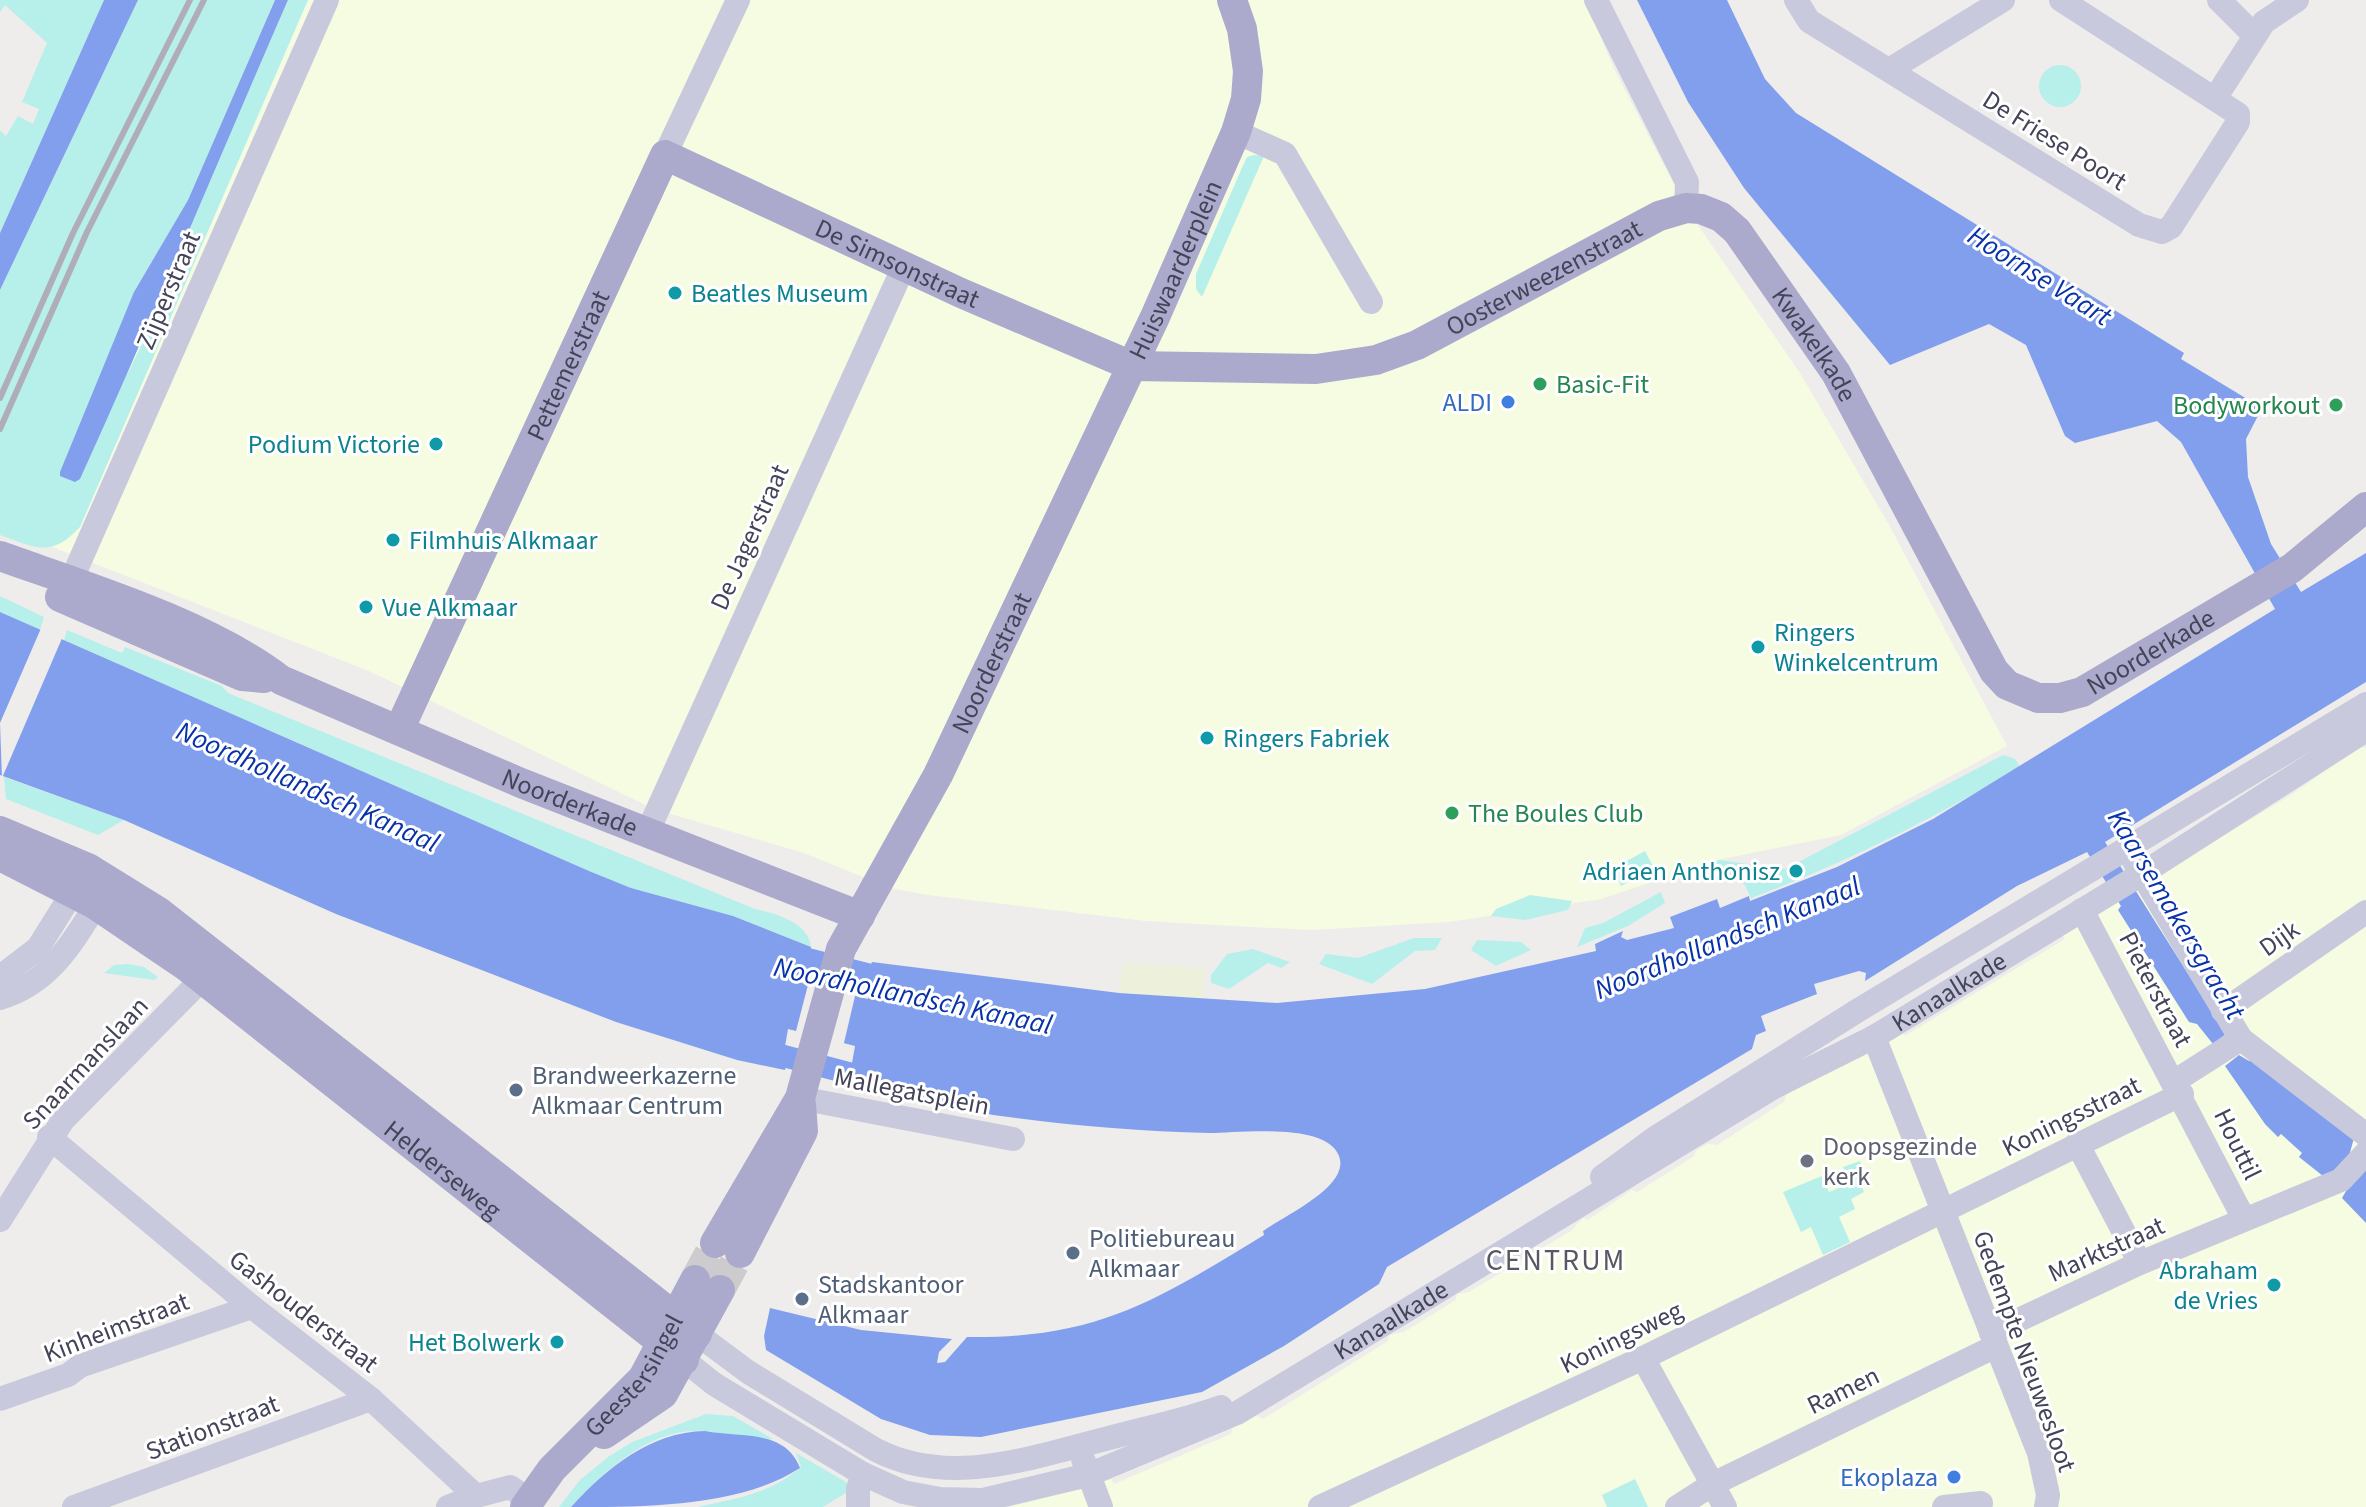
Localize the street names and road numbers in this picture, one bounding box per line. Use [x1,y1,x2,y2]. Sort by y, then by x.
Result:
street label: De Friese Poort [1975,81,2134,200]
street label: Huiswaarderplein [1119,174,1232,366]
street label: De Simsonstraat [809,210,985,318]
street label: Oosterweezenstraat [1439,210,1649,345]
street label: Zijperstraat [127,225,210,355]
street label: Kwakelkade [1762,280,1866,408]
street label: Pettemerstraat [517,284,619,447]
street label: De Jagerstraat [701,458,798,616]
street label: Noorderstraat [942,586,1041,740]
street label: Noorderkade [2080,600,2222,704]
street label: Noorderkade [496,759,643,846]
street label: Dijk [2252,911,2307,966]
street label: Pieterstraat [2110,925,2202,1054]
street label: Kanaalkade [1885,943,2014,1041]
street label: Snaarmanslaan [14,988,157,1138]
street label: Mallegatsplein [831,1058,993,1125]
street label: Koningsstraat [1996,1067,2147,1166]
street label: Houttil [2204,1102,2271,1186]
street label: Helderseweg [376,1111,509,1228]
street label: Marktstraat [2042,1207,2171,1292]
street label: Gedempte Nieuwesloot [1964,1225,2085,1477]
street label: Gashouderstraat [221,1241,387,1382]
street label: Kanaalkade [1326,1271,1455,1369]
street label: Kinheimstraat [38,1283,194,1372]
street label: Koningsweg [1554,1292,1689,1383]
street label: Geestersingel [576,1308,693,1446]
street label: Ramen [1801,1357,1886,1424]
street label: Stationstraat [140,1385,284,1470]

